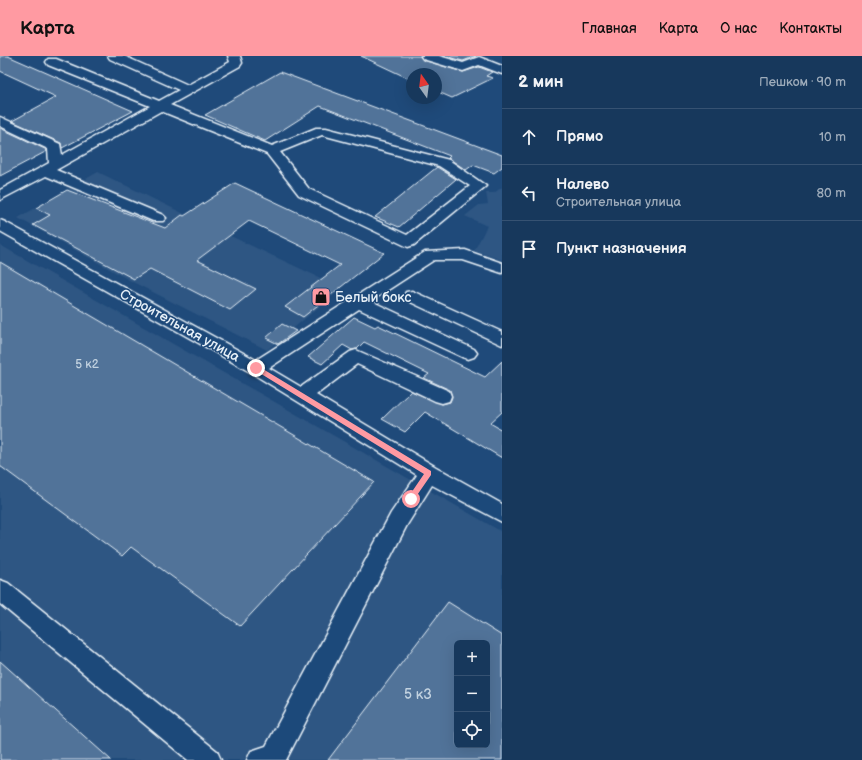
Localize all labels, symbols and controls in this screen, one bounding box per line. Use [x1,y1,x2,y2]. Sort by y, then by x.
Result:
text: Карта [20,17,74,40]
text: Главная [582,20,637,37]
text: Карта [659,20,698,37]
text: О нас [720,20,757,37]
text: Контакты [779,20,842,37]
north arrow [406,68,442,104]
text: 2 мин [518,72,564,92]
text: Пешком · 90 m [759,74,846,90]
icon: ahead [518,126,540,148]
text: Прямо [556,127,603,146]
text: 10 m [819,129,846,145]
text: Налево [556,175,609,194]
icon: left [518,182,540,204]
text: 80 m [817,185,846,201]
text: Строительная улица [556,194,681,210]
icon: arrive [518,238,540,260]
text: Пункт назначения [556,239,687,258]
street label: Строительная улица [117,285,243,366]
shop icon: Белый бокс [310,286,332,308]
place label: Белый бокс [335,289,411,306]
house number: 5 к2 [75,357,99,372]
route end [247,359,265,377]
route start [402,490,420,508]
map controls [454,640,490,748]
button: + [454,640,490,676]
button: − [454,676,490,712]
house number: 5 к3 [404,686,432,703]
button: locate [454,712,490,748]

